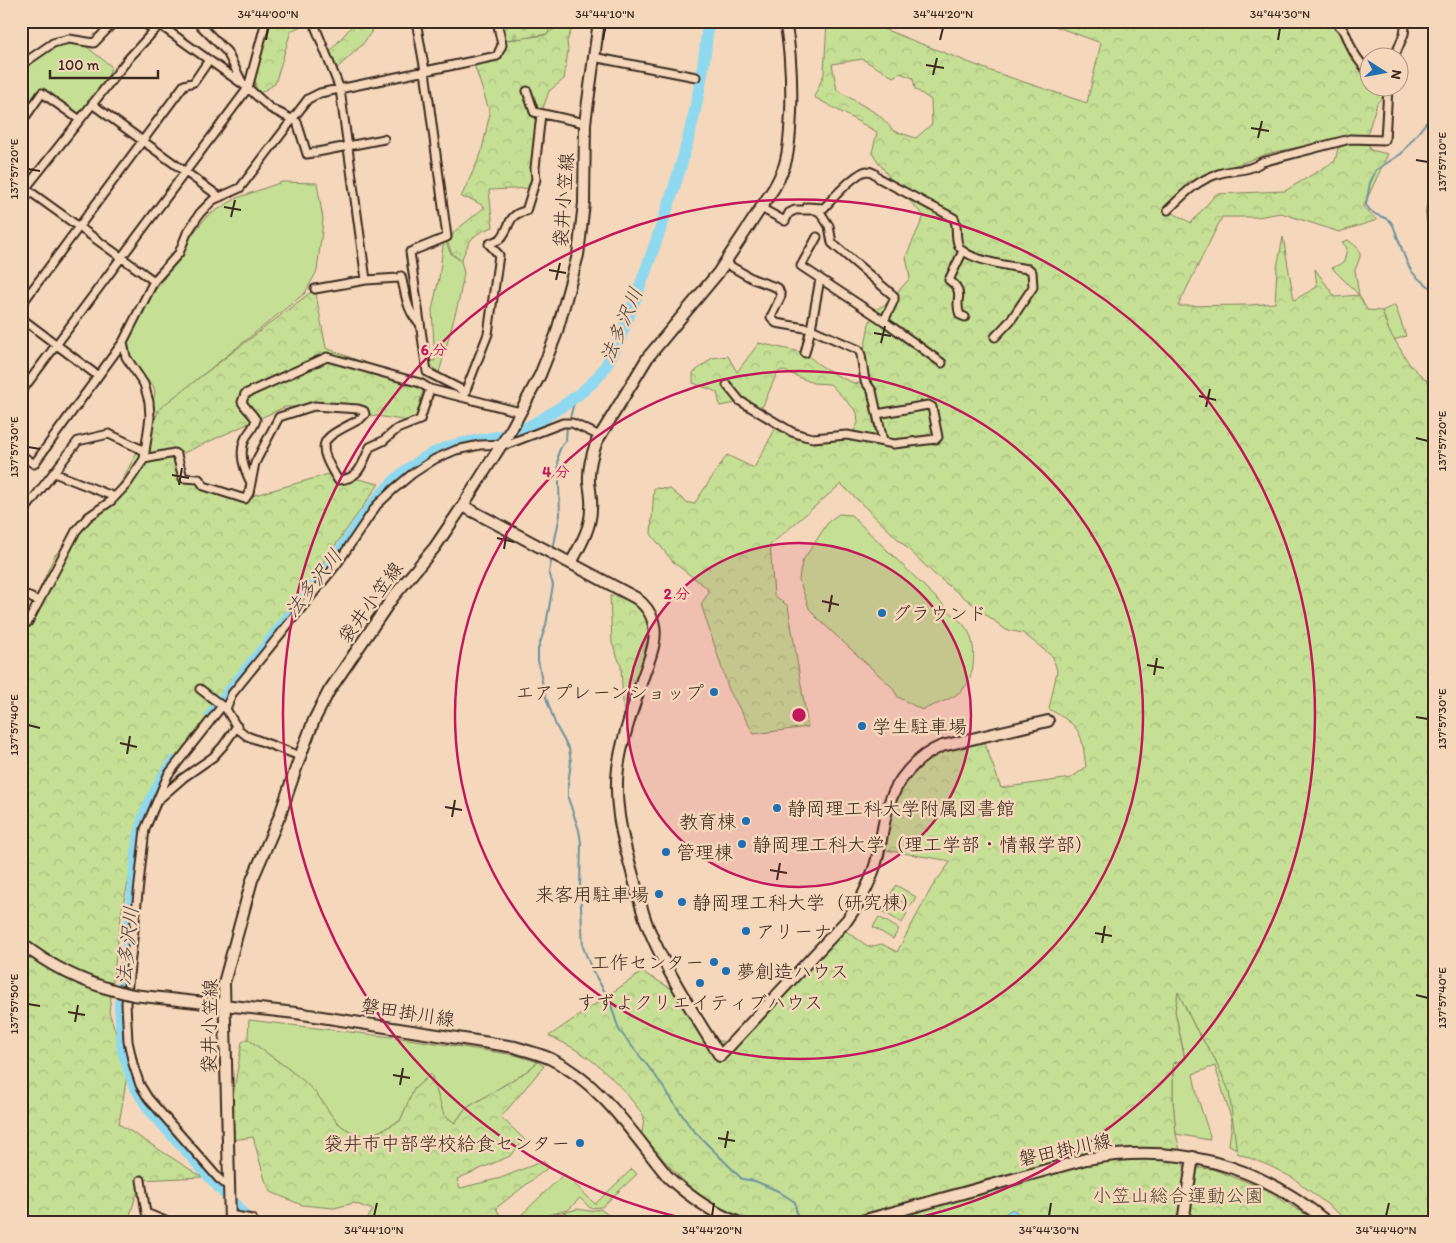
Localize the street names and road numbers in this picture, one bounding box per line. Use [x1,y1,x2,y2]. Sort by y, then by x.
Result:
street label: 袋井小笠線 [549,152,578,248]
street label: 袋井小笠線 [333,557,408,647]
street label: 袋井小笠線 [197,978,222,1074]
street label: 磐田掛川線 [359,994,457,1031]
street label: 磐田掛川線 [1016,1128,1114,1171]

